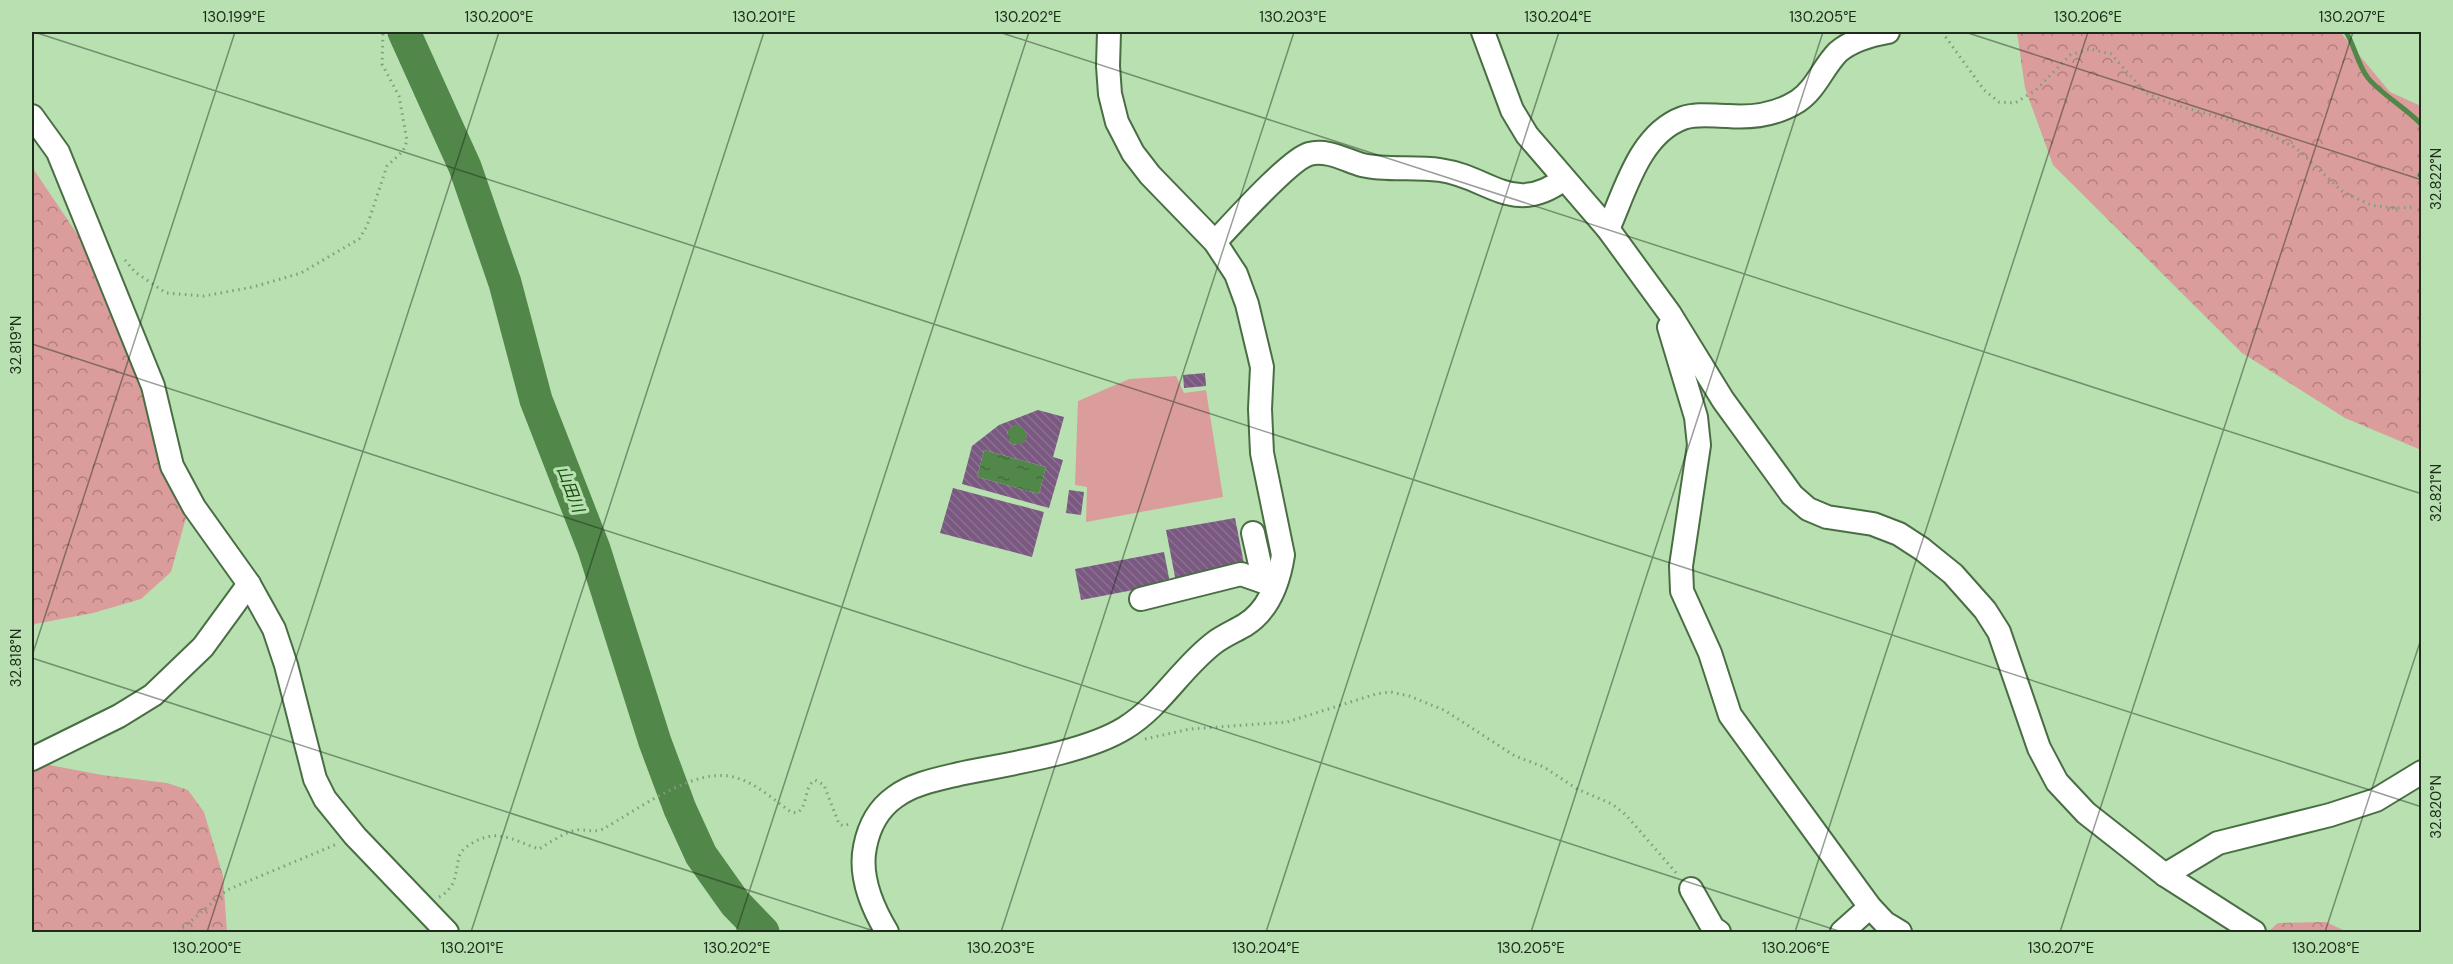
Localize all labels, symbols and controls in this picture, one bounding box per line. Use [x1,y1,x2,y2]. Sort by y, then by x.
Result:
text: 130.199°E [203,7,265,27]
text: 130.200°E [465,7,533,27]
text: 130.201°E [732,7,796,27]
text: 130.202°E [994,7,1062,27]
text: 130.203°E [1259,7,1327,27]
text: 130.204°E [1524,7,1592,27]
text: 130.205°E [1789,7,1857,27]
text: 130.206°E [2054,7,2122,27]
text: 130.207°E [2319,7,2385,27]
text: 32.822°N [2426,148,2446,210]
text: 32.819°N [6,316,26,374]
water label: 山田川 [552,463,590,517]
text: 32.821°N [2426,464,2446,522]
text: 32.818°N [6,629,26,687]
text: 32.820°N [2426,775,2446,839]
text: 130.200°E [173,938,241,958]
text: 130.201°E [440,938,504,958]
text: 130.202°E [703,938,771,958]
text: 130.203°E [967,938,1035,958]
text: 130.204°E [1232,938,1300,958]
text: 130.205°E [1497,938,1565,958]
text: 130.206°E [1762,938,1830,958]
text: 130.207°E [2028,938,2094,958]
text: 130.208°E [2292,938,2360,958]

